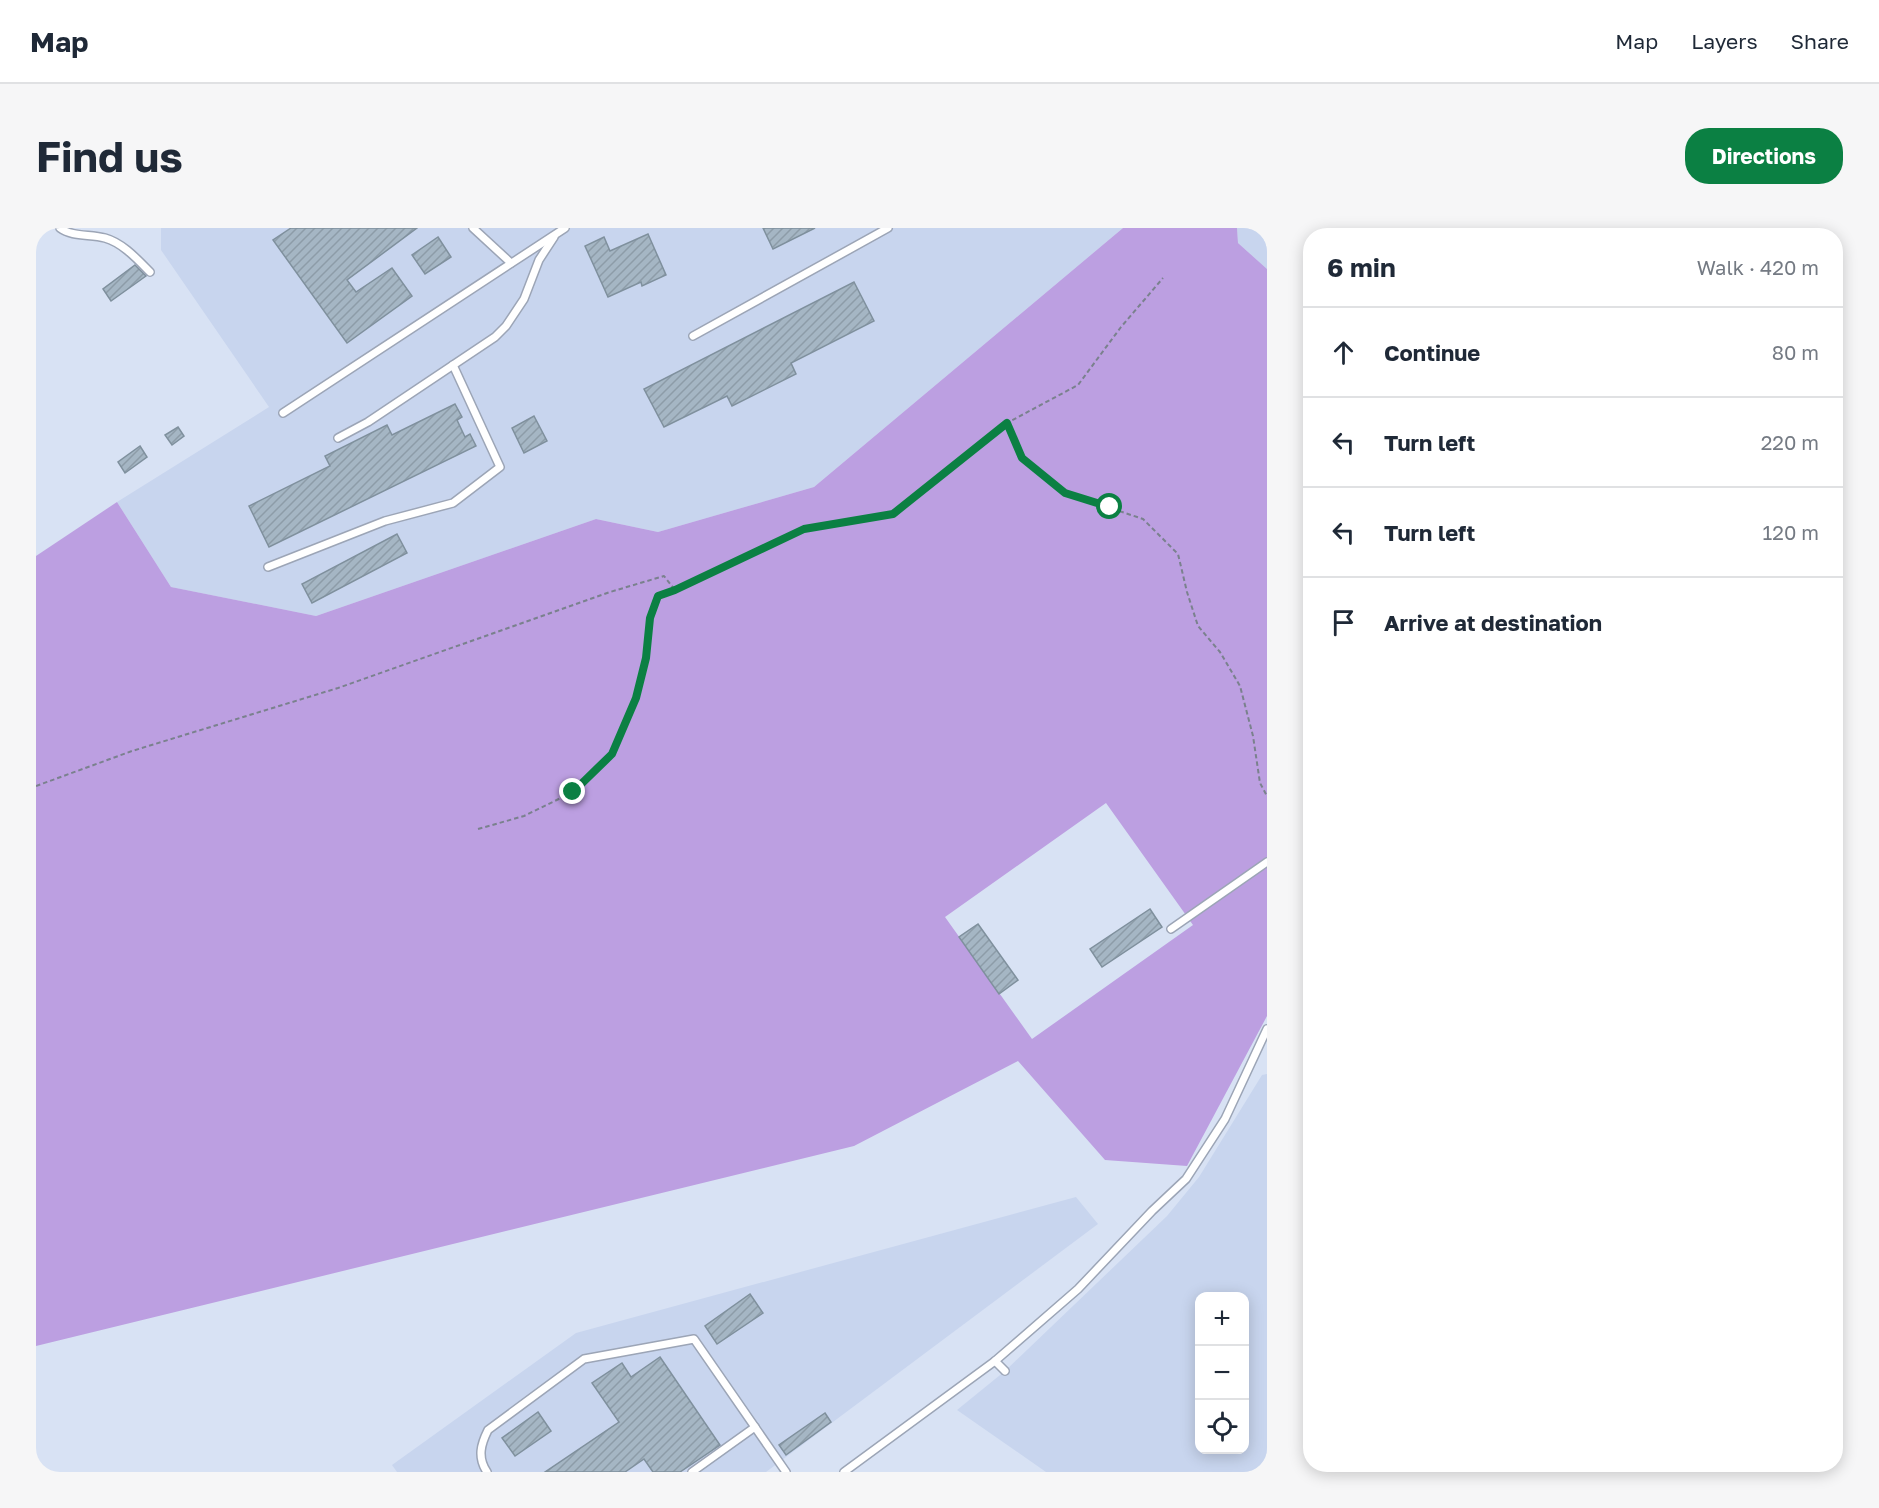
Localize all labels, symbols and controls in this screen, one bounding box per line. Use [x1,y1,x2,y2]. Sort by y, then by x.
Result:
text: Map [30,25,88,58]
text: Map [1615,28,1658,54]
text: Layers [1691,28,1758,54]
text: Share [1791,28,1849,54]
button: Directions [1685,128,1843,184]
text: Find us [36,131,183,181]
text: 6 min [1327,252,1396,283]
text: Walk · 420 m [1697,255,1819,279]
icon: ahead [1327,336,1360,369]
text: Continue [1384,339,1480,366]
text: 80 m [1772,340,1819,364]
icon: left [1327,426,1360,459]
text: Turn left [1384,429,1475,456]
text: 220 m [1761,430,1819,454]
route start [1096,493,1122,519]
icon: left [1327,516,1360,549]
text: Turn left [1384,519,1475,546]
text: 120 m [1763,520,1819,544]
icon: arrive [1327,606,1360,639]
text: Arrive at destination [1384,609,1602,636]
route end [559,778,585,804]
map controls [1195,1292,1249,1454]
button: + [1195,1292,1249,1346]
button: − [1195,1346,1249,1400]
button: locate [1195,1400,1249,1454]

